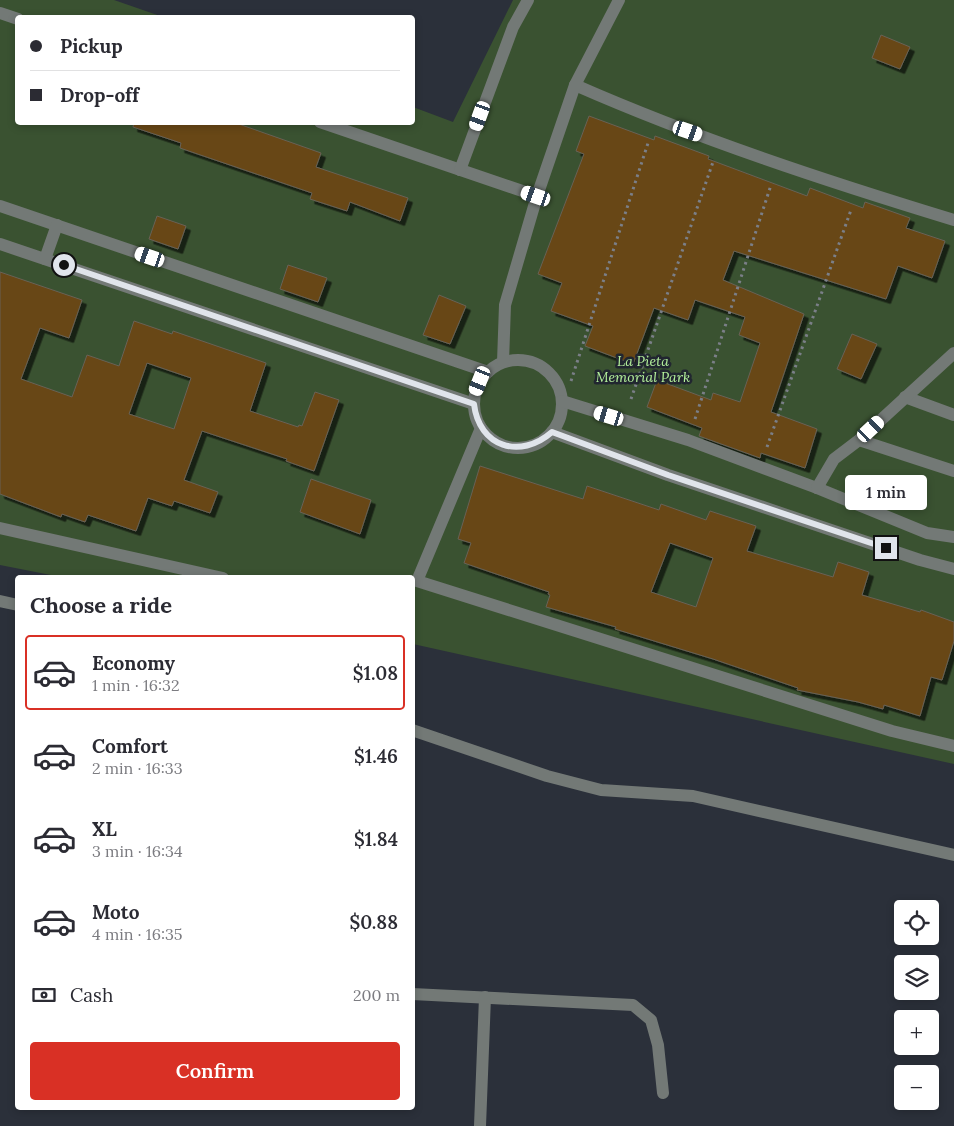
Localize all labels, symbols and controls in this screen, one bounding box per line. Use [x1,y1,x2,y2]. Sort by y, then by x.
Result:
text: Pickup [60,34,123,58]
text: Drop-off [60,83,139,107]
car [467,99,492,133]
car [671,119,704,143]
car [519,184,552,208]
car [133,245,166,269]
route start [53,254,75,276]
park label: La Pieta Memorial Park [596,352,690,386]
car [467,364,492,398]
car [592,404,625,428]
car [854,413,887,445]
callout: 1 min [845,476,927,510]
text: 1 min [866,482,906,502]
route end [875,537,897,559]
text: Choose a ride [30,591,172,619]
icon: car [32,650,77,695]
text: Economy [92,651,175,675]
text: $1.08 [353,661,398,685]
text: 1 min · 16:32 [92,675,180,695]
icon: car [32,733,77,778]
text: Comfort [92,734,168,758]
text: $1.46 [354,744,398,768]
text: 2 min · 16:33 [92,758,183,778]
icon: car [32,816,77,861]
text: XL [92,817,117,841]
text: $1.84 [354,827,398,851]
text: 3 min · 16:34 [92,841,183,861]
icon: car [32,899,77,944]
text: Moto [92,900,139,924]
map controls [894,900,939,1110]
button: locate [894,900,939,945]
text: $0.88 [349,910,398,934]
text: 4 min · 16:35 [92,924,183,944]
button: layers [894,955,939,1000]
icon: cash [30,981,58,1009]
text: Cash [70,983,113,1007]
text: 200 m [353,985,400,1005]
button: + [894,1010,939,1055]
button: Confirm [30,1042,400,1100]
button: − [894,1065,939,1110]

